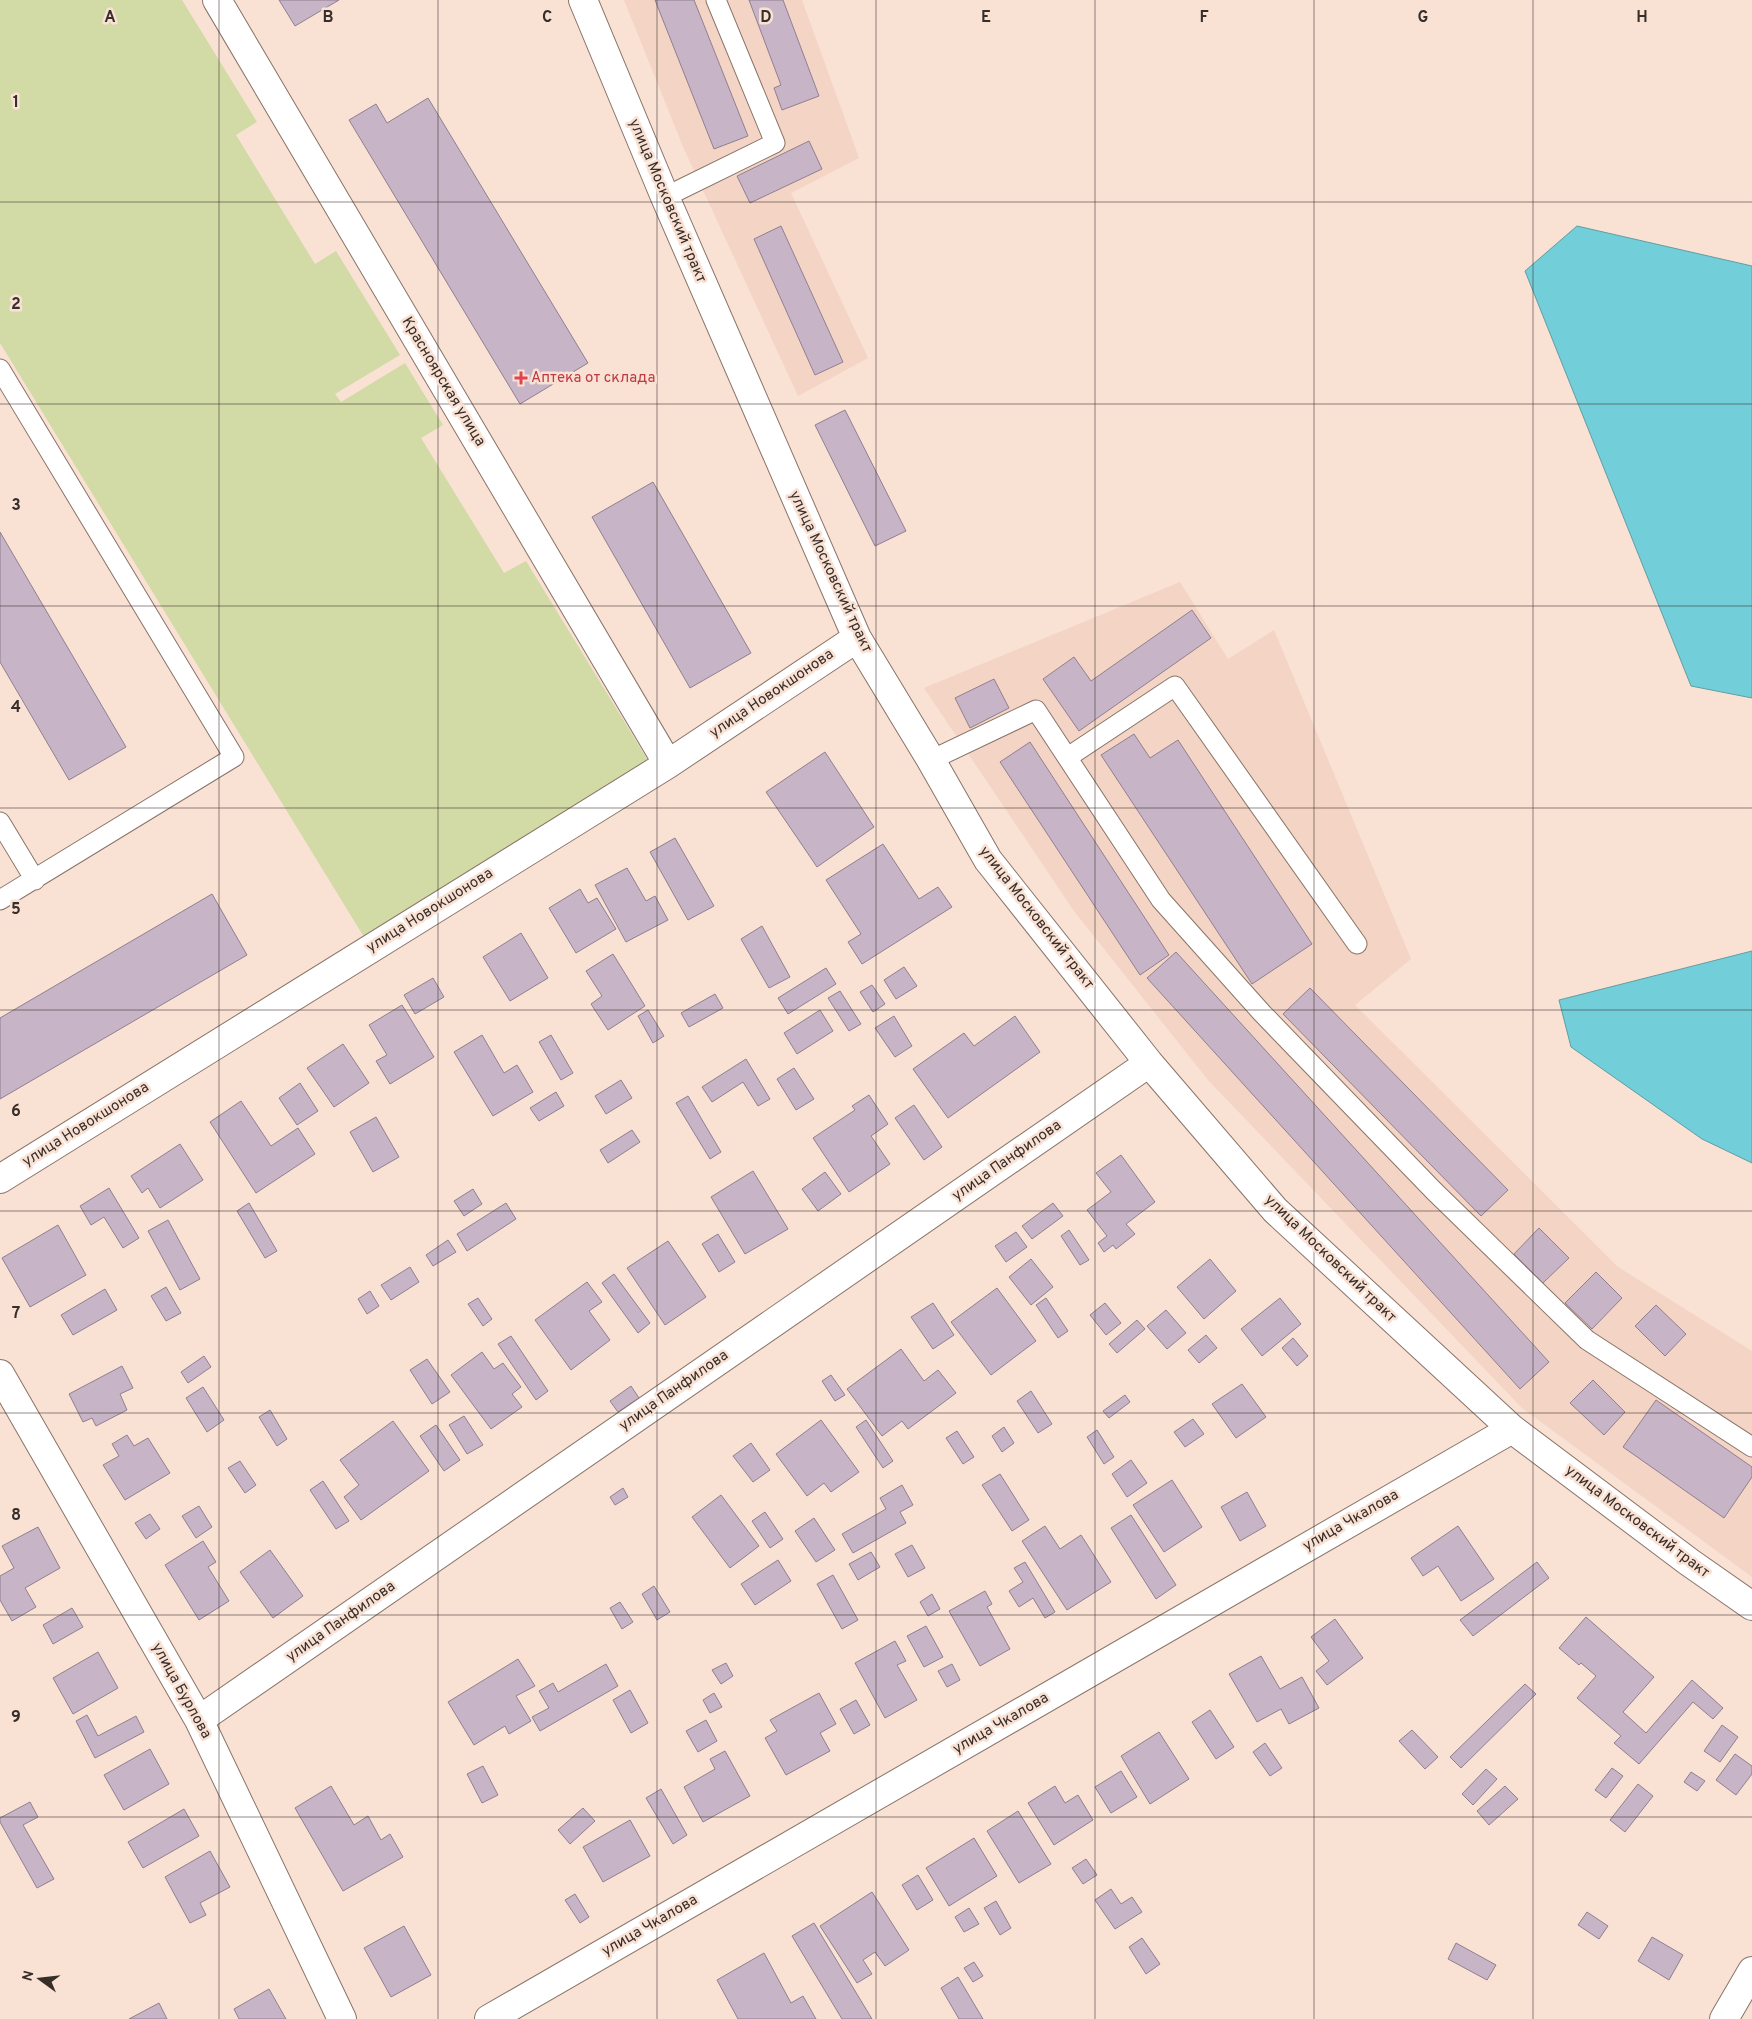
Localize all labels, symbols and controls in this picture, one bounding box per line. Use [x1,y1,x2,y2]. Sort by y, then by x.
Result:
text: A [104,8,116,28]
text: B [322,8,334,28]
text: C [542,8,552,28]
text: D [760,8,772,28]
text: E [981,8,991,28]
text: F [1199,8,1209,28]
text: G [1418,8,1428,28]
text: H [1636,8,1648,28]
text: 1 [13,93,19,113]
street label: улица Московский тракт [624,116,710,286]
text: 2 [11,295,21,315]
street label: Красноярская улица [397,314,489,450]
place label: Аптека от склада [531,369,655,388]
marker: Аптека от склада [515,372,527,384]
street label: улица Московский тракт [784,488,876,656]
text: 3 [11,496,21,516]
street label: улица Новокшонова [706,645,838,743]
text: 4 [11,698,21,718]
street label: улица Московский тракт [974,843,1098,993]
street label: улица Новокшонова [363,864,497,958]
text: 5 [11,900,21,920]
street label: улица Новокшонова [19,1078,153,1172]
text: 6 [11,1102,21,1122]
street label: улица Панфилова [949,1116,1065,1206]
street label: улица Московский тракт [1260,1191,1400,1327]
text: 7 [12,1304,20,1324]
street label: улица Панфилова [616,1346,732,1436]
street label: улица Московский тракт [1561,1461,1713,1583]
street label: улица Чкалова [1300,1486,1402,1556]
text: 8 [11,1506,21,1526]
street label: улица Панфилова [283,1577,399,1667]
street label: улица Бурлова [147,1640,215,1742]
street label: улица Чкалова [950,1689,1052,1759]
text: 9 [11,1708,21,1728]
street label: улица Чкалова [599,1891,701,1961]
north arrow [15,1954,65,2004]
text: N [19,1969,38,1983]

